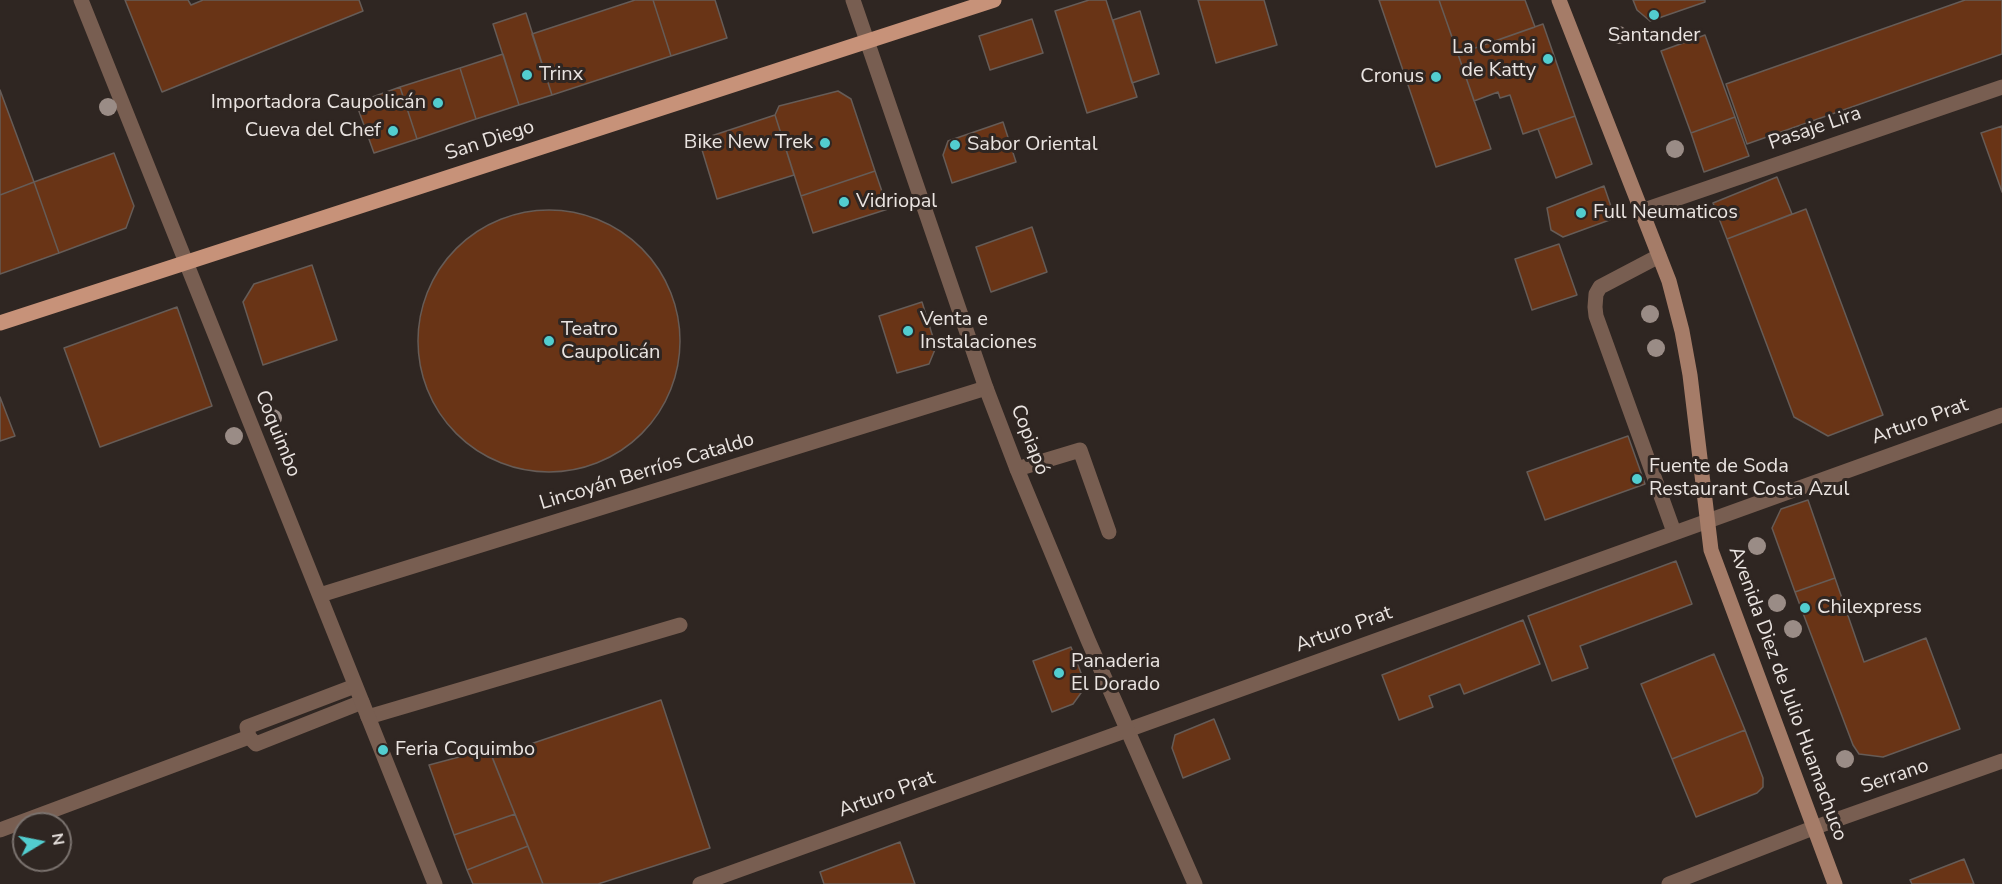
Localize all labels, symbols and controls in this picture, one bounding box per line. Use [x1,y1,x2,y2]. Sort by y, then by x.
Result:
marker: Santander [1647,8,1661,22]
place label: Santander [1608,24,1700,48]
place label: La Combi de Katty [1452,36,1536,83]
marker: La Combi de Katty [1541,52,1555,66]
place label: Trinx [539,63,583,87]
place label: Cronus [1360,65,1424,89]
marker: Trinx [520,68,534,82]
marker: Cronus [1429,70,1443,84]
place label: Importadora Caupolicán [211,91,426,115]
marker: Importadora Caupolicán [431,96,445,110]
street label: Pasaje Lira [1765,102,1865,156]
street label: San Diego [442,115,538,167]
place label: Cueva del Chef [245,119,381,143]
marker: Cueva del Chef [386,124,400,138]
place label: Bike New Trek [684,131,813,155]
place label: Sabor Oriental [967,133,1098,157]
marker: Bike New Trek [818,136,832,150]
marker: Sabor Oriental [948,138,962,152]
place label: Vidriopal [856,190,937,214]
marker: Vidriopal [837,195,851,209]
place label: Full Neumaticos [1593,201,1738,225]
marker: Full Neumaticos [1574,206,1588,220]
place label: Venta e Instalaciones [920,308,1037,355]
place label: Teatro Caupolicán [561,318,660,365]
marker: Venta e Instalaciones [901,324,915,338]
marker: Teatro Caupolicán [542,334,556,348]
street label: Coquimbo [249,387,305,481]
street label: Arturo Prat [1868,393,1972,451]
street label: Copiapó [1005,401,1053,479]
street label: Lincoyán Berríos Cataldo [537,428,757,516]
place label: Fuente de Soda Restaurant Costa Azul [1649,455,1849,502]
marker: Fuente de Soda Restaurant Costa Azul [1630,472,1644,486]
street label: Avenida Diez de Julio Huamachuco [1722,544,1852,844]
place label: Chilexpress [1817,596,1922,620]
street label: Arturo Prat [1292,601,1396,659]
marker: Chilexpress [1798,601,1812,615]
place label: Panaderia El Dorado [1071,650,1160,697]
marker: Panaderia El Dorado [1052,666,1066,680]
place label: Feria Coquimbo [395,738,535,762]
marker: Feria Coquimbo [376,743,390,757]
street label: Serrano [1858,754,1932,800]
street label: Arturo Prat [835,766,939,824]
north arrow [12,812,72,872]
text: N [46,831,70,847]

